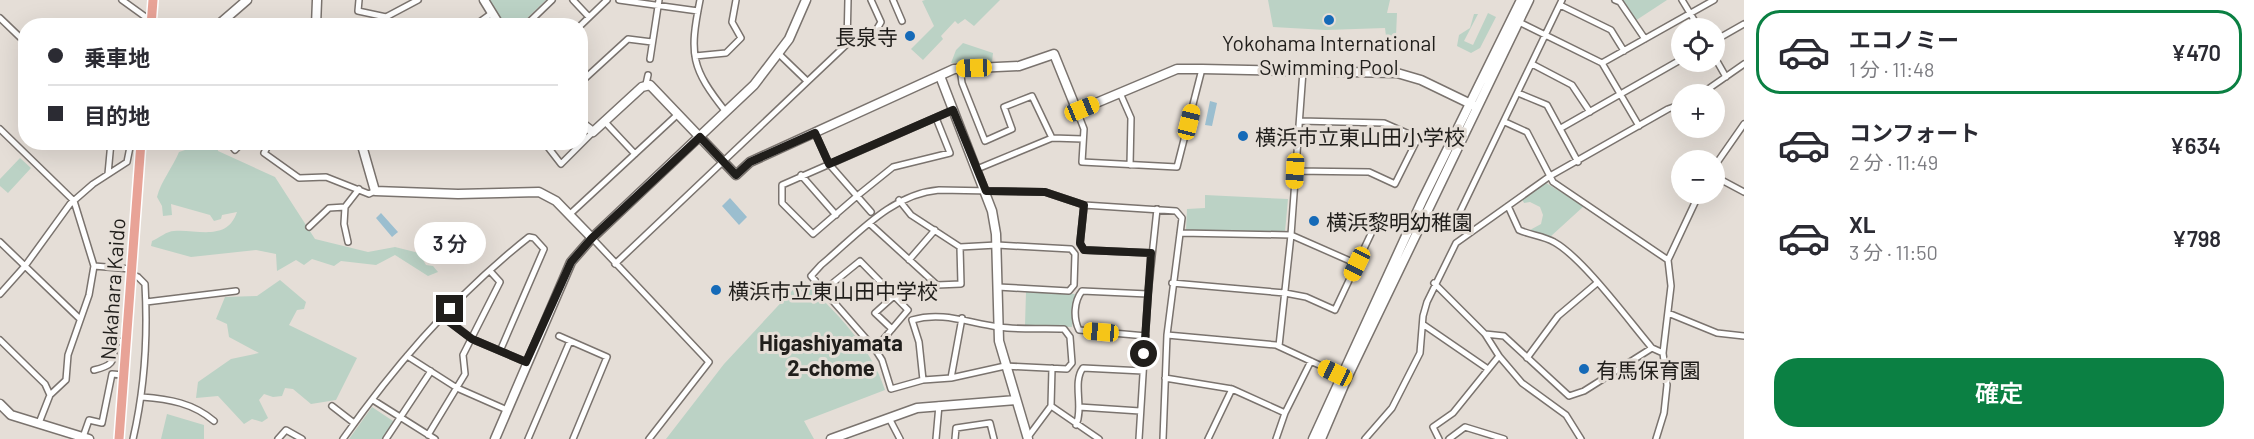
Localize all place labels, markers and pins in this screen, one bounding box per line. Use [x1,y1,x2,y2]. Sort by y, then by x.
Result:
marker: Yokohama International Swimming Pool [1322,13,1336,27]
place label: 長泉寺 [835,24,898,49]
marker: 長泉寺 [903,29,917,43]
place label: Yokohama International Swimming Pool [1222,30,1436,79]
place label: 横浜市立東山田小学校 [1255,124,1465,149]
marker: 横浜市立東山田小学校 [1236,129,1250,143]
place label: 横浜黎明幼稚園 [1326,209,1473,234]
marker: 横浜黎明幼稚園 [1307,214,1321,228]
place label: 横浜市立東山田中学校 [728,278,938,303]
marker: 横浜市立東山田中学校 [709,283,723,297]
place label: 有馬保育園 [1596,357,1701,382]
marker: 有馬保育園 [1577,362,1591,376]

